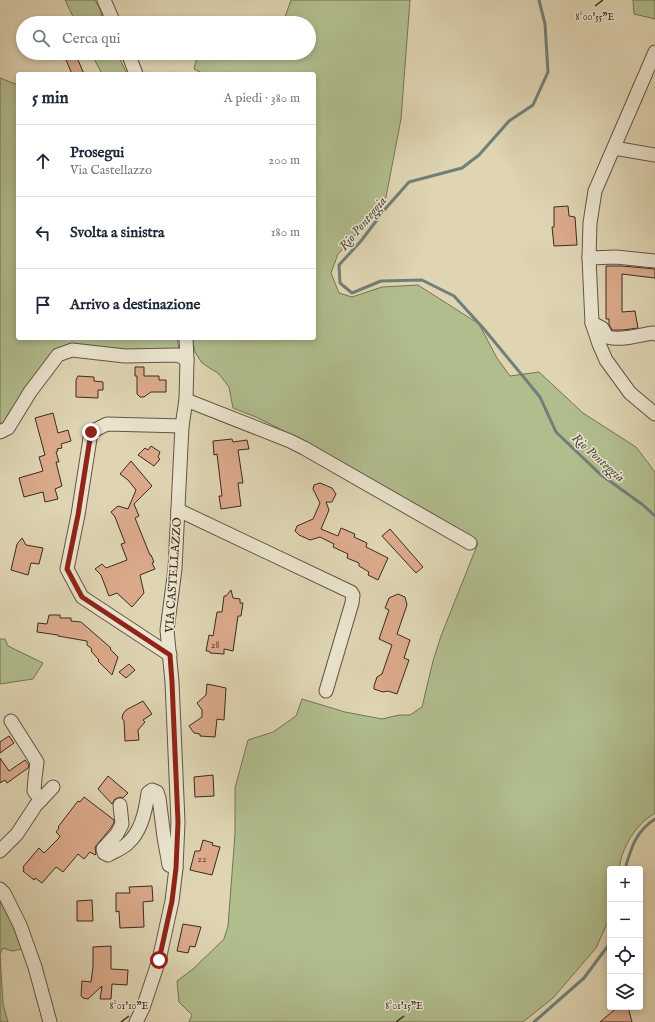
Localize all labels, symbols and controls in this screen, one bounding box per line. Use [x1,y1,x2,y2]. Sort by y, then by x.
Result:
text: 8°00'55"E [576,11,614,24]
search box [16,16,316,60]
icon: search [30,27,52,49]
text: Cerca qui [62,29,121,48]
text: 5 min [32,88,69,109]
text: A piedi · 380 m [224,90,300,107]
text: Prosegui [70,143,124,162]
icon: ahead [32,150,54,172]
text: 200 m [268,152,300,169]
text: Via Castellazzo [70,162,152,179]
water label: Rio Ponteggia [335,193,392,255]
icon: left [32,222,54,244]
text: Svolta a sinistra [70,223,165,242]
text: 180 m [271,224,300,241]
icon: arrive [32,294,54,316]
text: Arrivo a destinazione [70,295,200,314]
route end [82,423,100,441]
water label: Rio Ponteggia [567,430,628,487]
street label: VIA CASTELLAZZO [162,517,185,634]
house number: 28 [211,639,219,652]
house number: 22 [197,853,207,866]
map controls [607,866,643,1010]
button: + [607,866,643,902]
button: − [607,902,643,938]
button: locate [607,938,643,974]
route start [150,951,168,969]
button: layers [607,974,643,1010]
text: 8°01'10"E [110,1000,149,1013]
text: 8°01'15"E [385,1000,423,1013]

